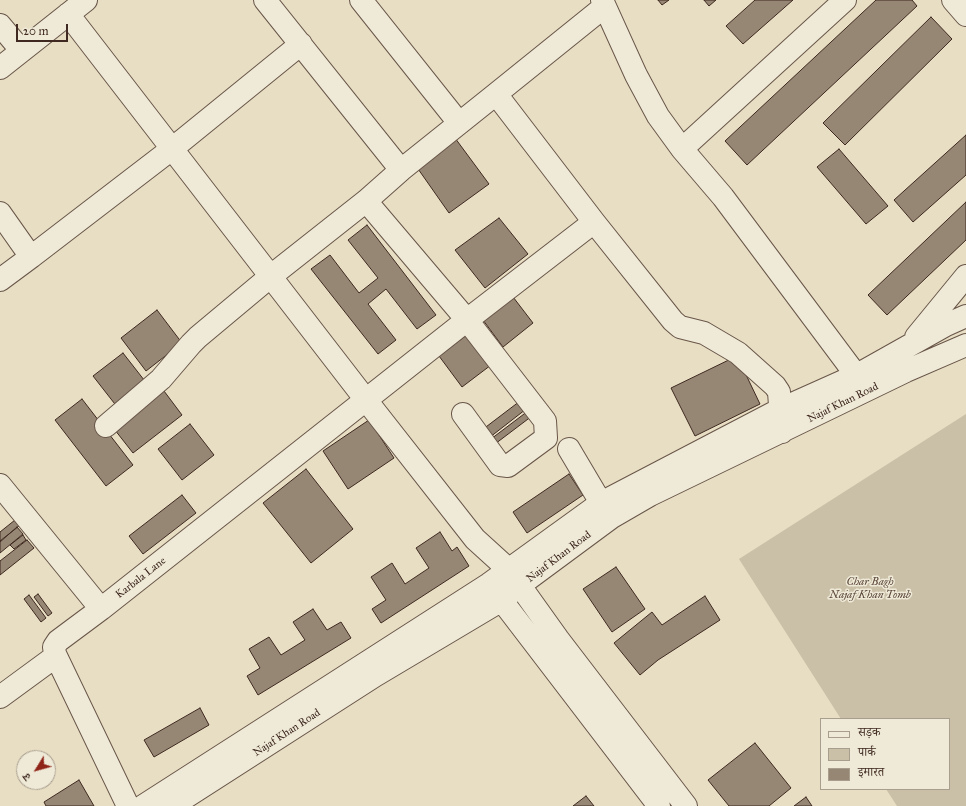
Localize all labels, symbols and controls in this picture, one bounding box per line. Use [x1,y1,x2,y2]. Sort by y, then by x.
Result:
scale bar [18,16,70,42]
text: 20 m [23,24,49,38]
street label: Najaf Khan Road [805,380,881,426]
street label: Najaf Khan Road [524,528,594,586]
street label: Karbala Lane [113,554,169,602]
park label: Char Bagh Najaf Khan Tomb [829,575,911,601]
street label: Najaf Khan Road [251,706,323,760]
legend [820,718,950,790]
text: सड़क [858,725,881,739]
text: पार्क [858,745,876,759]
north arrow [16,750,56,790]
text: इमारत [858,765,884,779]
text: उ [20,771,34,783]

